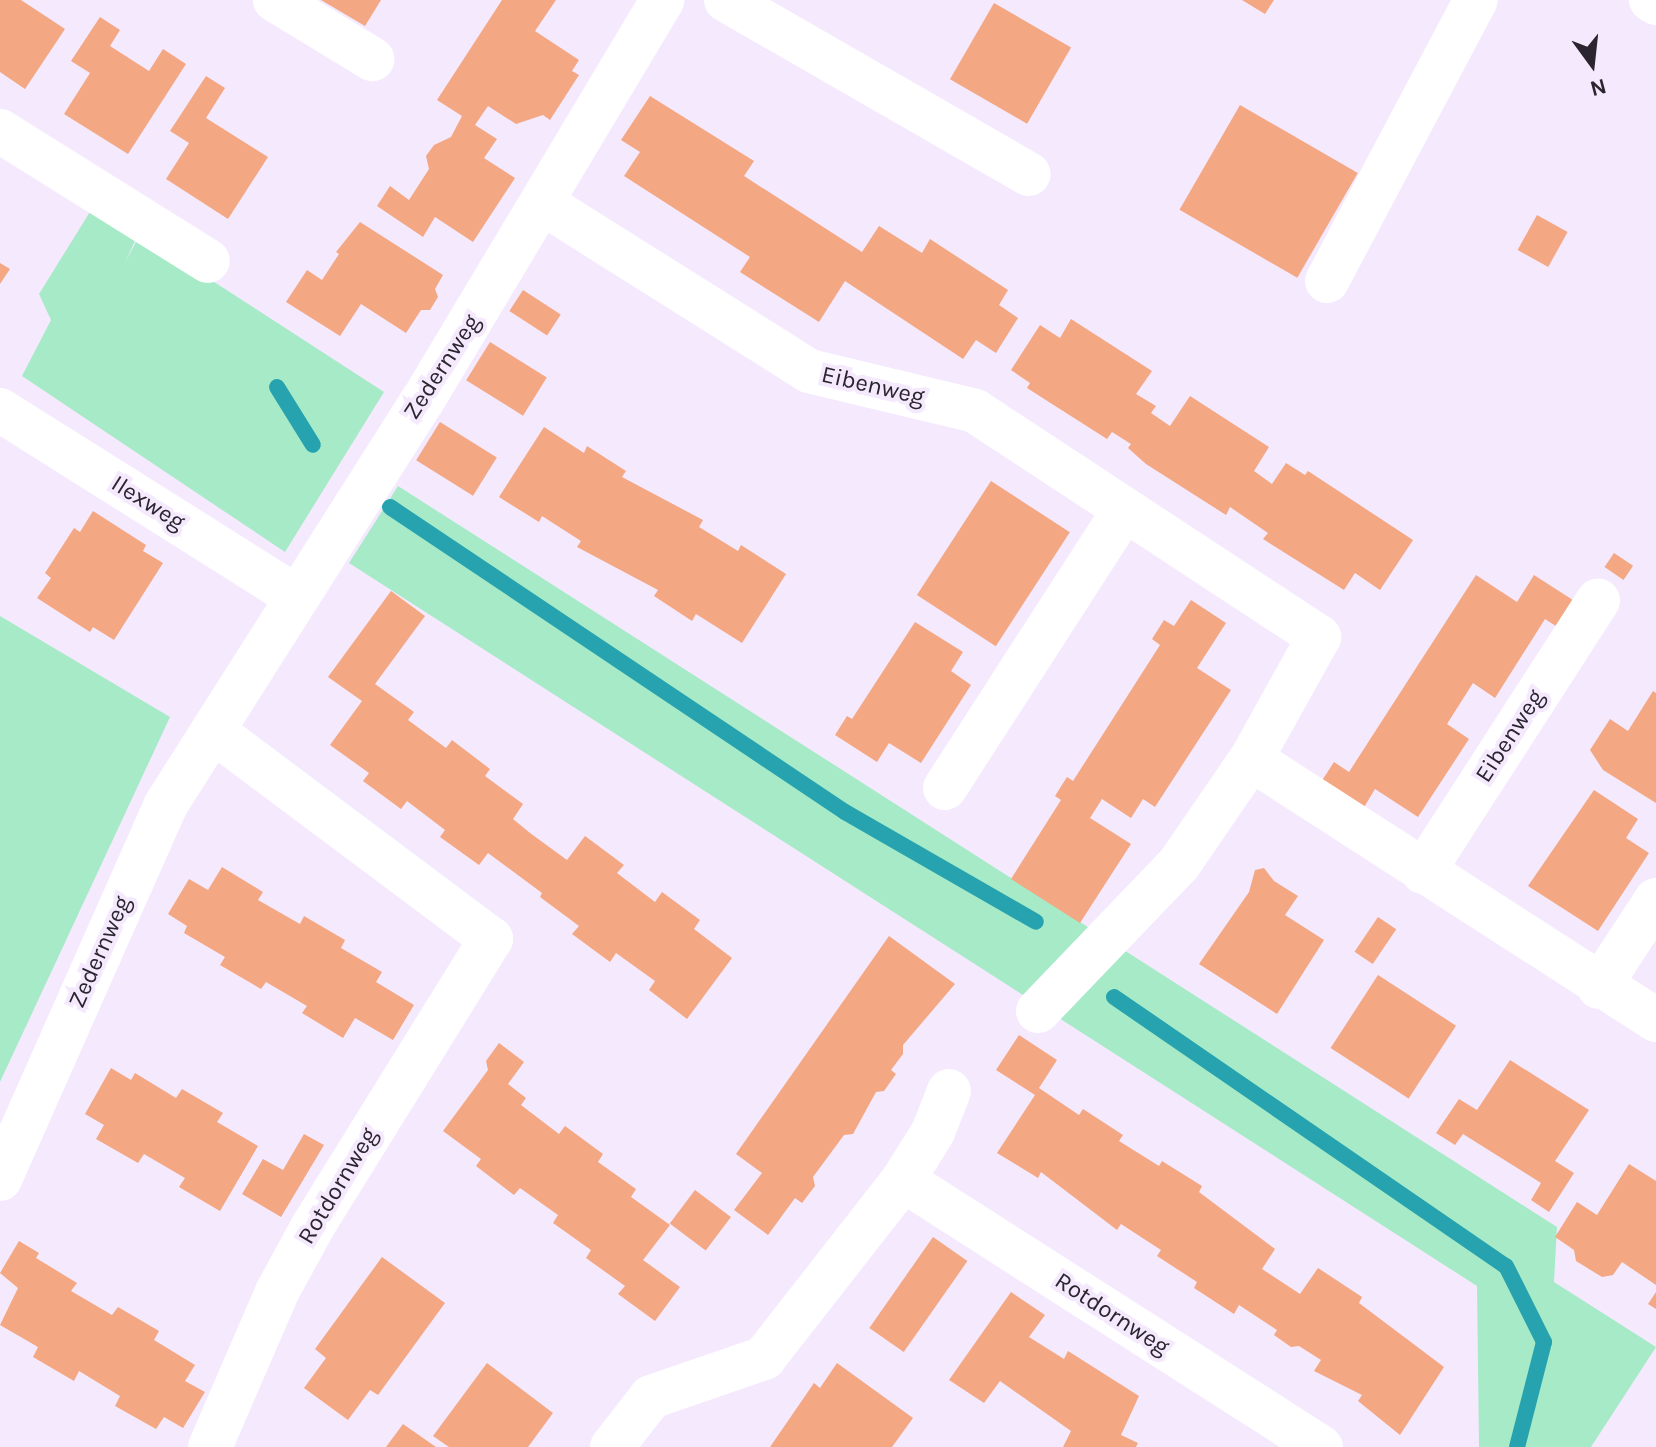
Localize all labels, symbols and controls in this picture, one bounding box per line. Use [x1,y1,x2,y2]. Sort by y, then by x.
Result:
north arrow [1552,24,1632,104]
text: N [1587,73,1609,102]
street label: Zedernweg [397,309,487,425]
street label: Eibenweg [819,360,927,412]
street label: Ilexweg [106,469,190,537]
street label: Eibenweg [1469,684,1551,788]
street label: Zedernweg [63,892,137,1012]
street label: Rotdornweg [292,1123,384,1249]
street label: Rotdornweg [1049,1266,1175,1362]

